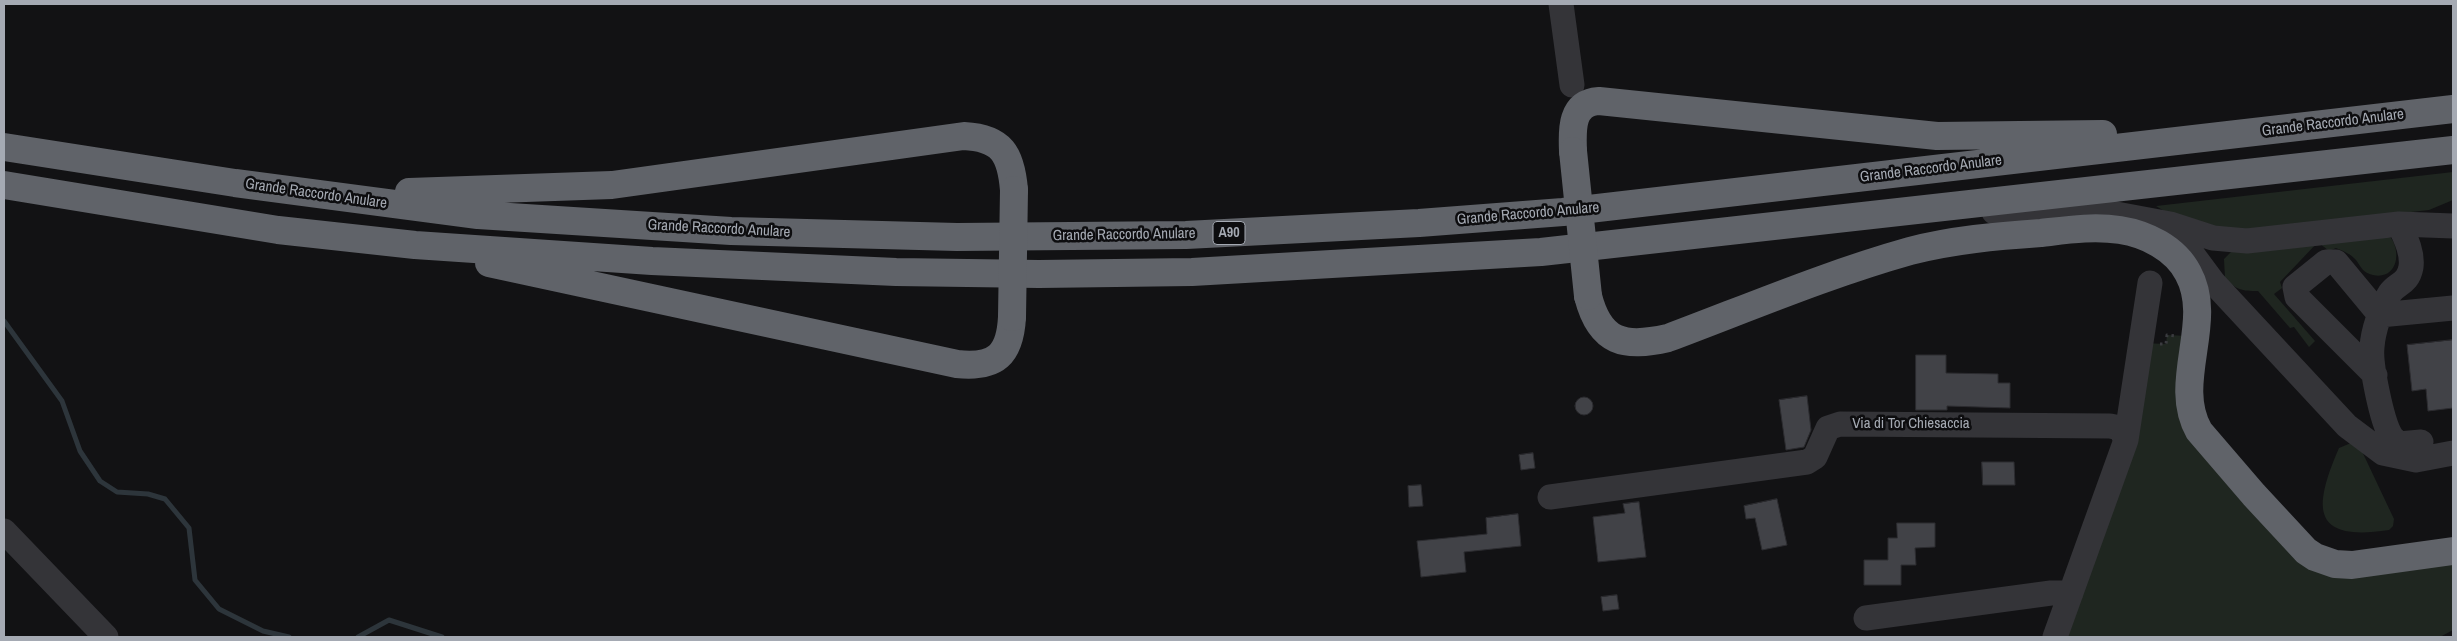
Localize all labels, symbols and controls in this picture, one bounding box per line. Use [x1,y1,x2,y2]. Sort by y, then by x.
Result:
street label: Grande Raccordo Anulare [2261,105,2405,141]
street label: Grande Raccordo Anulare [1859,151,2003,187]
street label: Grande Raccordo Anulare [244,175,388,213]
street label: Grande Raccordo Anulare [1456,199,1600,229]
street label: Grande Raccordo Anulare [647,216,791,242]
road number: A90 [1213,222,1245,244]
street label: Grande Raccordo Anulare [1052,225,1196,245]
street label: Via di Tor Chiesaccia [1852,415,1970,433]

